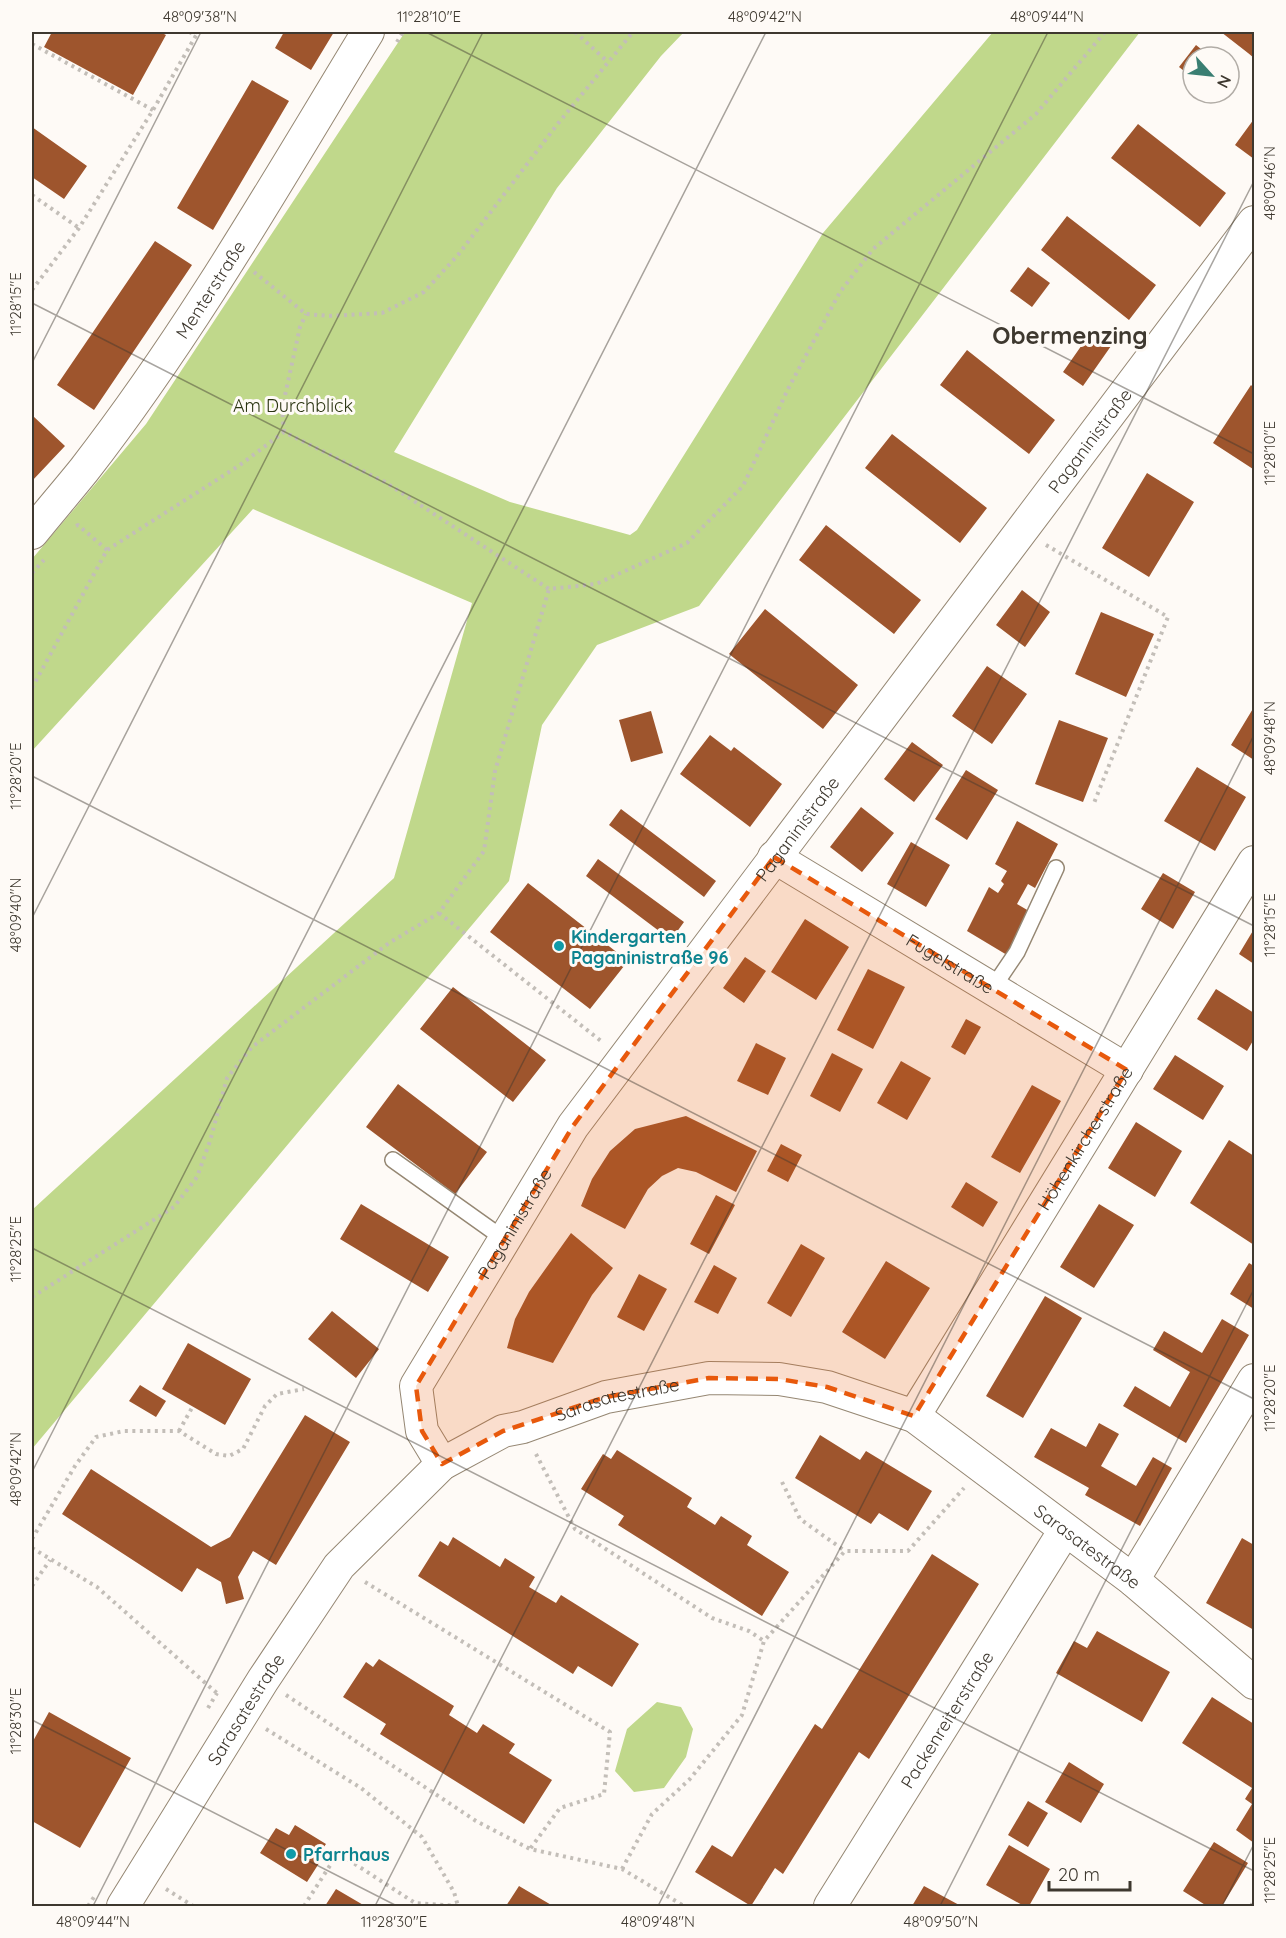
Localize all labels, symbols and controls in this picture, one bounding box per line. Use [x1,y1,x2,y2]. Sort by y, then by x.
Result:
text: 48°09'38"N [163,7,237,26]
text: 11°28'10"E [397,7,461,26]
text: 48°09'42"N [728,7,802,26]
text: 48°09'44"N [1010,7,1084,26]
north arrow [1181,45,1241,105]
text: N [1213,72,1236,92]
text: 48°09'46"N [1260,146,1279,220]
street label: Menterstraße [170,236,250,343]
text: 11°28'15"E [6,272,25,336]
district label: Obermenzing [992,320,1148,350]
street label: Paganinistraße [1042,383,1136,497]
park label: Am Durchblick [233,394,353,417]
text: 11°28'10"E [1260,421,1279,485]
text: 48°09'48"N [1260,701,1279,775]
text: 11°28'20"E [6,743,25,809]
street label: Paganinistraße [750,772,844,886]
text: 48°09'40"N [6,878,25,952]
text: 11°28'15"E [1260,893,1279,957]
place label: Kindergarten Paganinistraße 96 [571,925,729,969]
street label: Fugelstraße [902,928,998,999]
marker: Kindergarten Paganinistraße 96 [552,939,566,953]
street label: Höhenkircherstraße [1032,1062,1137,1214]
street label: Paganinistraße [472,1164,556,1283]
text: 11°28'25"E [6,1216,25,1282]
text: 11°28'20"E [1260,1365,1279,1431]
street label: Sarasatestraße [552,1372,681,1426]
text: 48°09'42"N [6,1432,25,1506]
street label: Sarasatestraße [1030,1499,1146,1593]
street label: Packenreiterstraße [895,1646,998,1792]
street label: Sarasatestraße [202,1649,289,1769]
text: 11°28'30"E [6,1688,25,1754]
text: 11°28'25"E [1260,1837,1279,1903]
place label: Pfarrhaus [303,1843,390,1866]
marker: Pfarrhaus [284,1847,298,1861]
scale bar [1049,1854,1130,1892]
text: 20 m [1058,1863,1100,1886]
text: 48°09'44"N [56,1912,130,1931]
text: 11°28'30"E [361,1912,427,1931]
text: 48°09'48"N [621,1912,695,1931]
text: 48°09'50"N [904,1912,978,1931]

